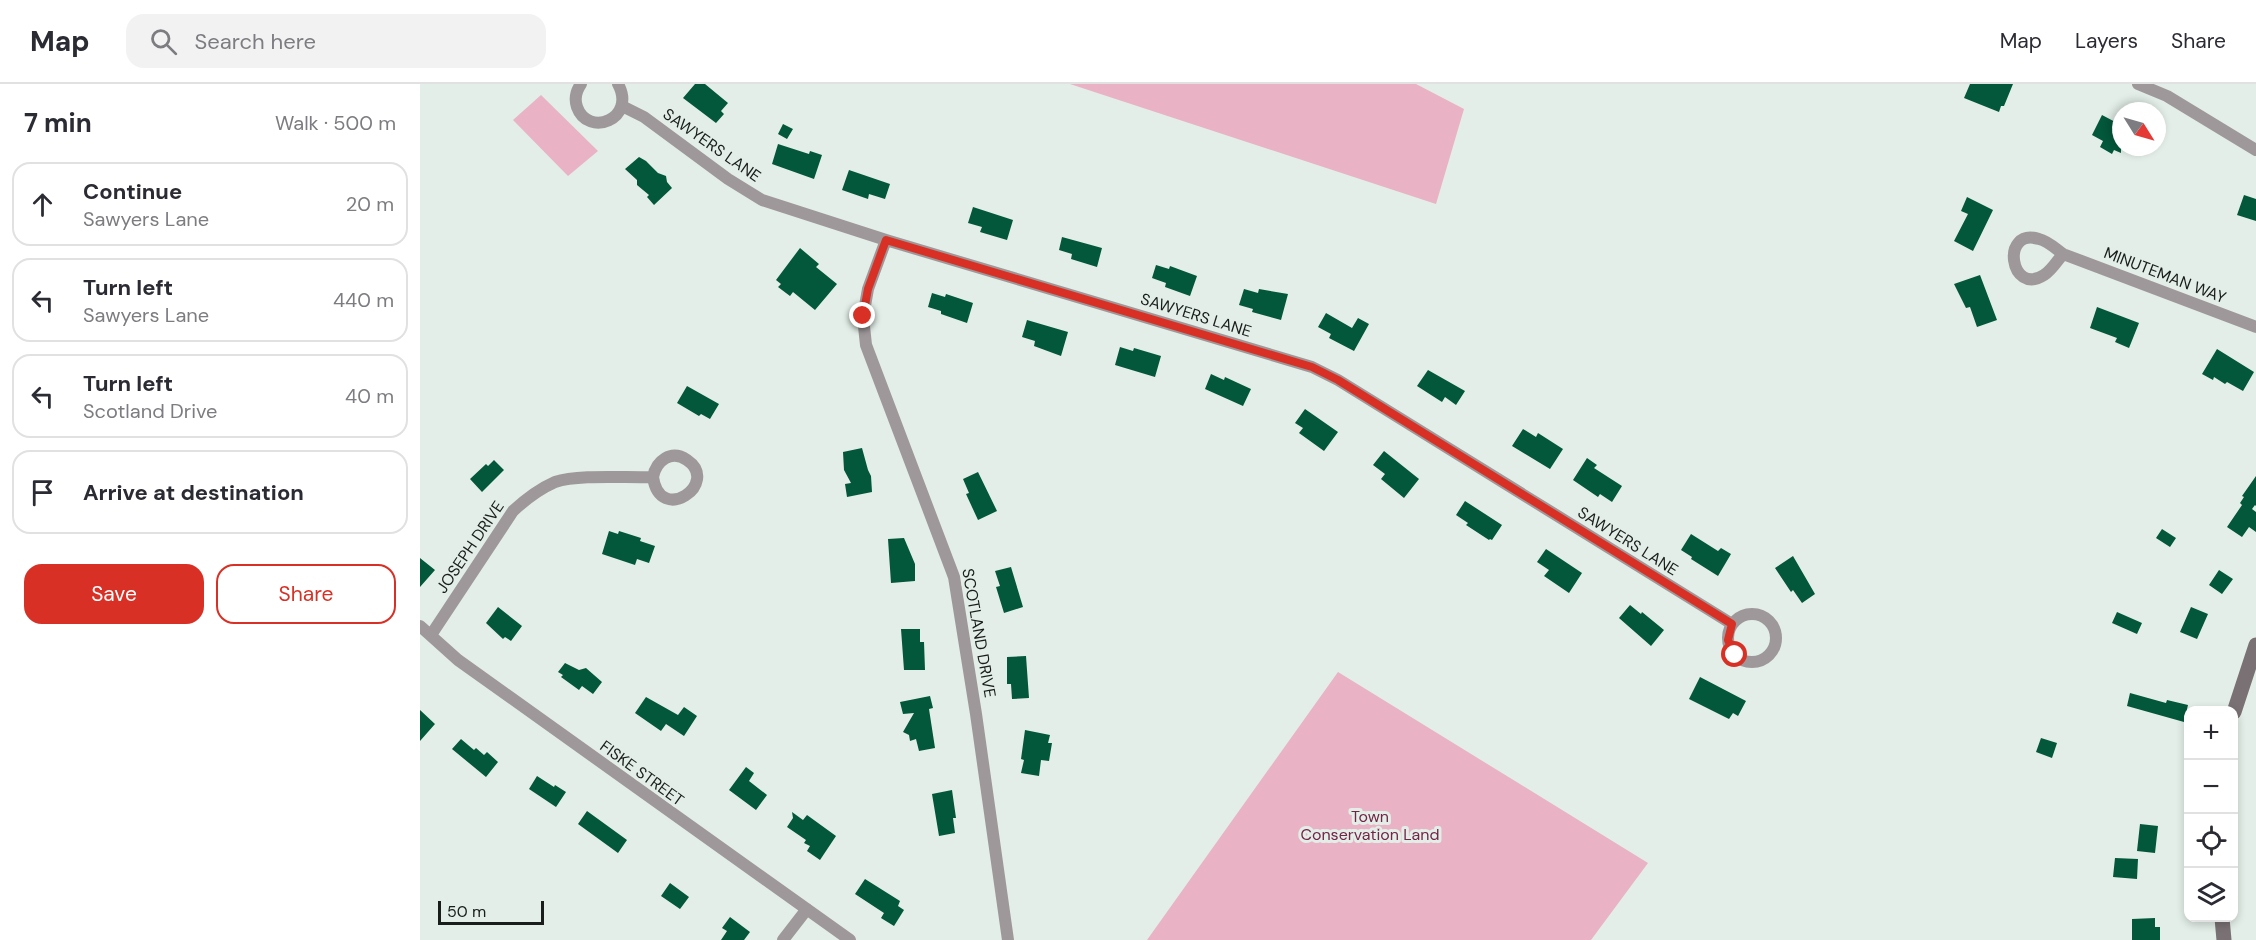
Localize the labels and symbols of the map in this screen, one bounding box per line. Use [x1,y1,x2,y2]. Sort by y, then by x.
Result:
north arrow [2112,102,2166,156]
street label: SAWYERS LANE [659,103,765,187]
street label: MINUTEMAN WAY [2101,242,2229,308]
street label: SAWYERS LANE [1138,288,1254,342]
route end [849,302,875,328]
street label: JOSEPH DRIVE [431,497,509,597]
street label: SAWYERS LANE [1574,502,1682,580]
street label: SCOTLAND DRIVE [957,567,1001,699]
route start [1721,641,1747,667]
street label: FISKE STREET [596,735,688,811]
park label: Town Conservation Land [1300,806,1440,845]
scale bar [438,898,544,926]

